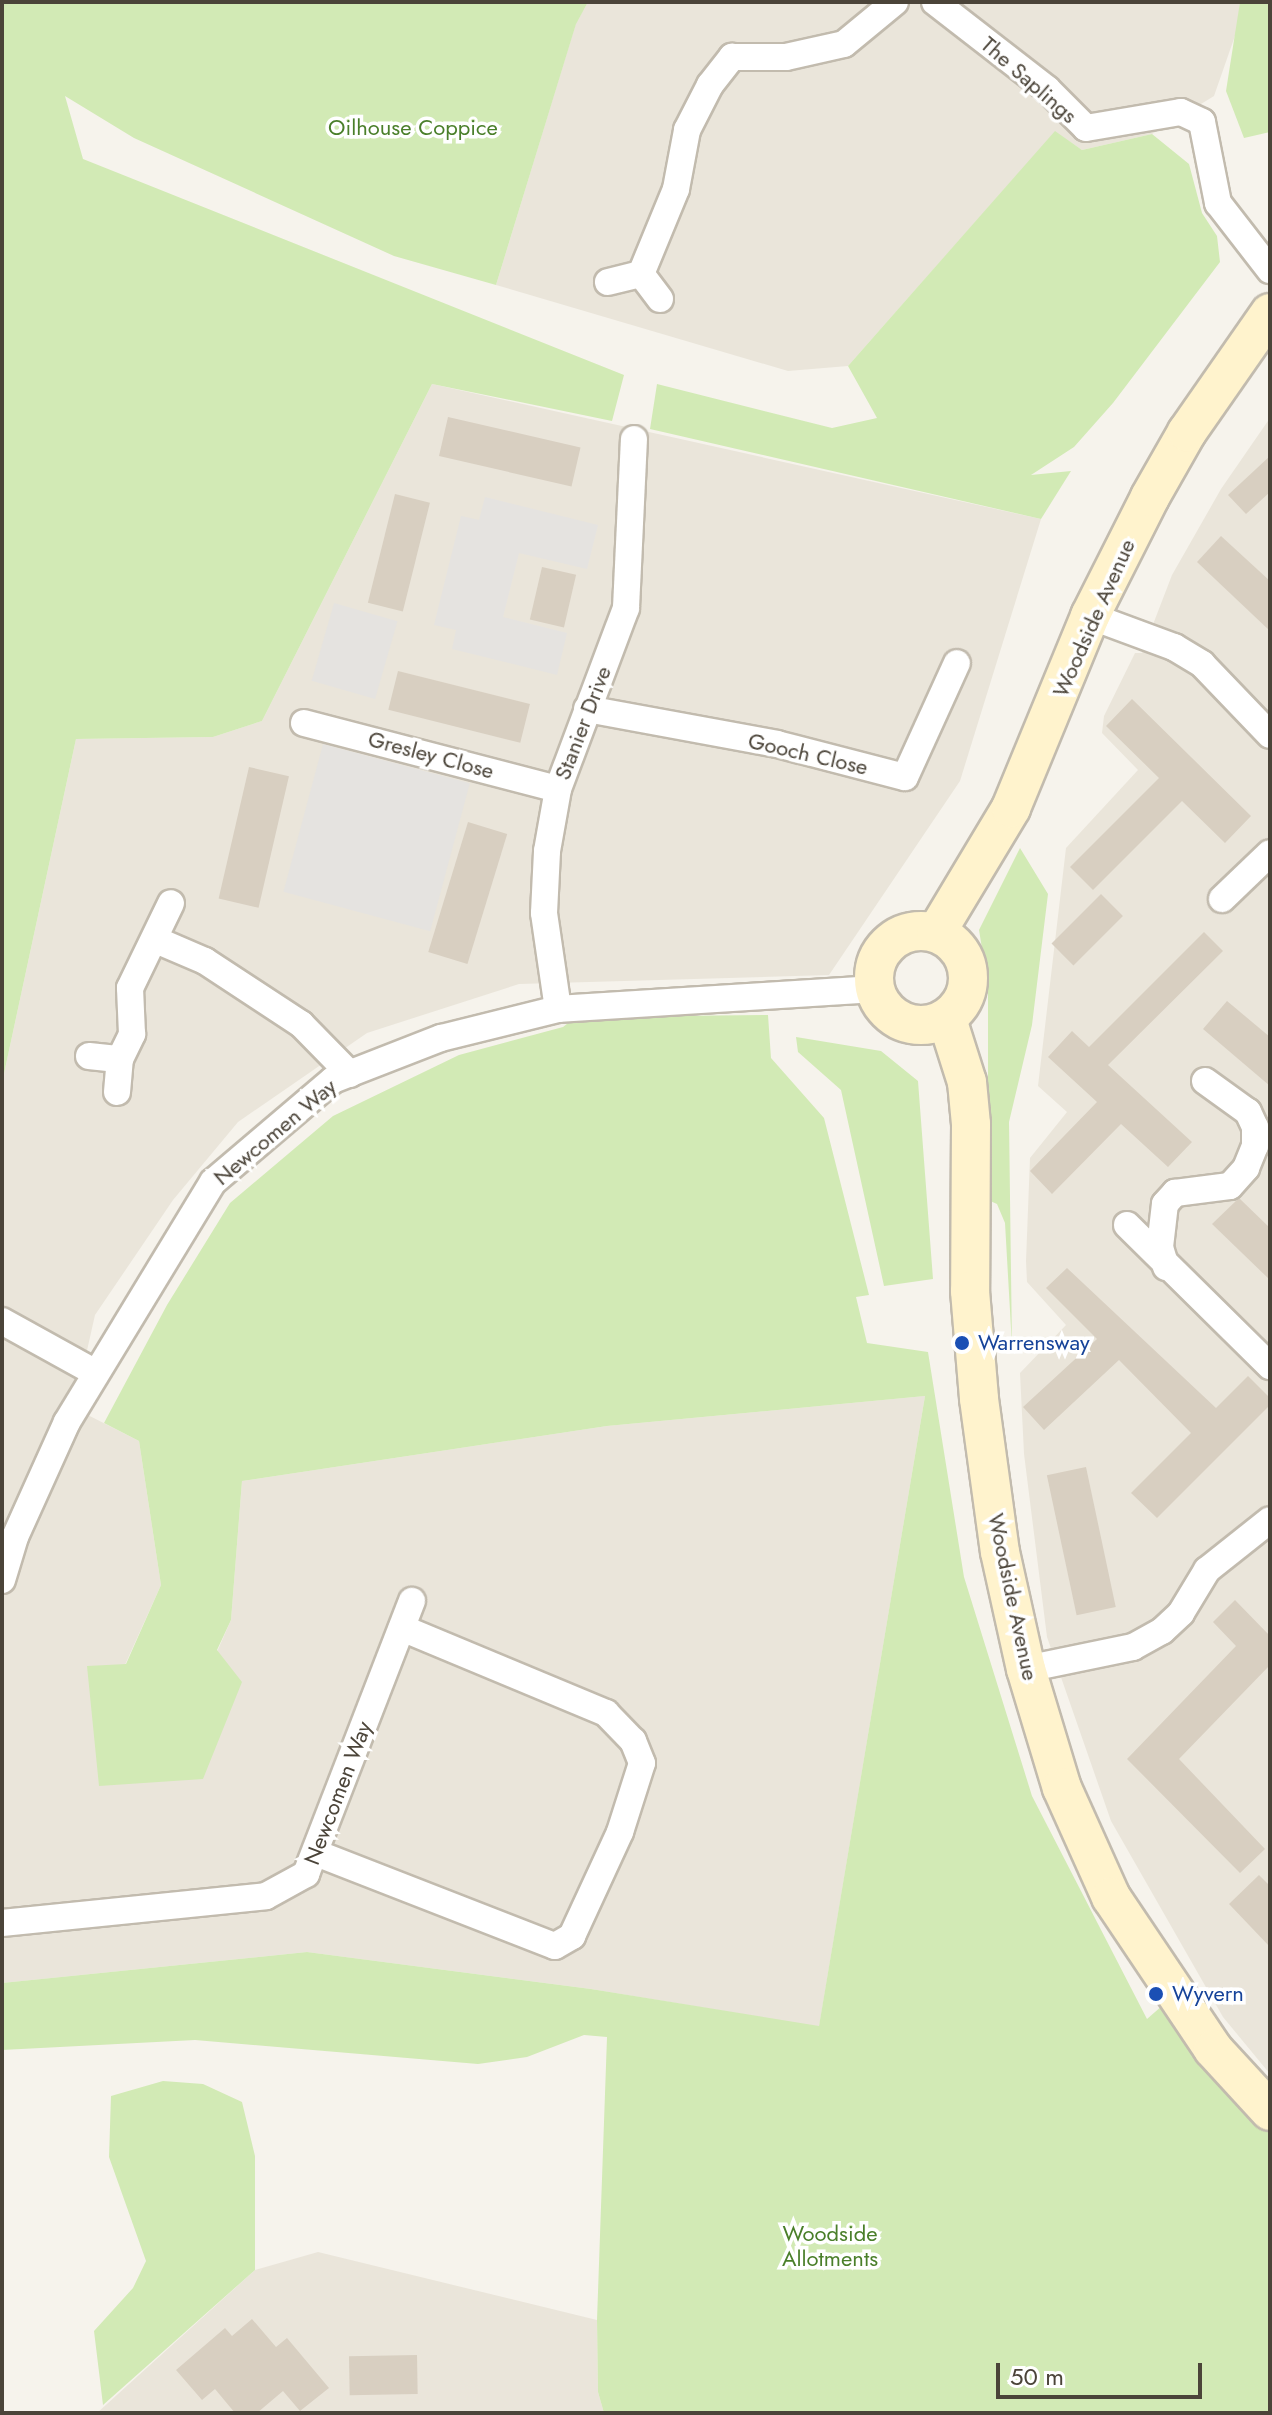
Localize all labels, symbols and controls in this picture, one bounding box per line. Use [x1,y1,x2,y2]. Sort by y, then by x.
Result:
street label: The Saplings [976,31,1082,129]
park label: Oilhouse Coppice [328,115,498,141]
street label: Woodside Avenue [1047,535,1141,701]
street label: Stanier Drive [549,662,617,784]
street label: Gresley Close [365,726,497,784]
street label: Gooch Close [746,727,870,781]
street label: Newcomen Way [208,1073,342,1191]
place label: Warrensway [978,1330,1090,1356]
marker: Warrensway [953,1334,971,1352]
street label: Woodside Avenue [982,1511,1044,1683]
street label: Newcomen Way [299,1718,377,1868]
place label: Wyvern [1172,1981,1244,2007]
marker: Wyvern [1147,1985,1165,2003]
park label: Woodside Allotments [782,2220,878,2272]
scale bar [1000,2347,1206,2397]
text: 50 m [1010,2359,1064,2394]

